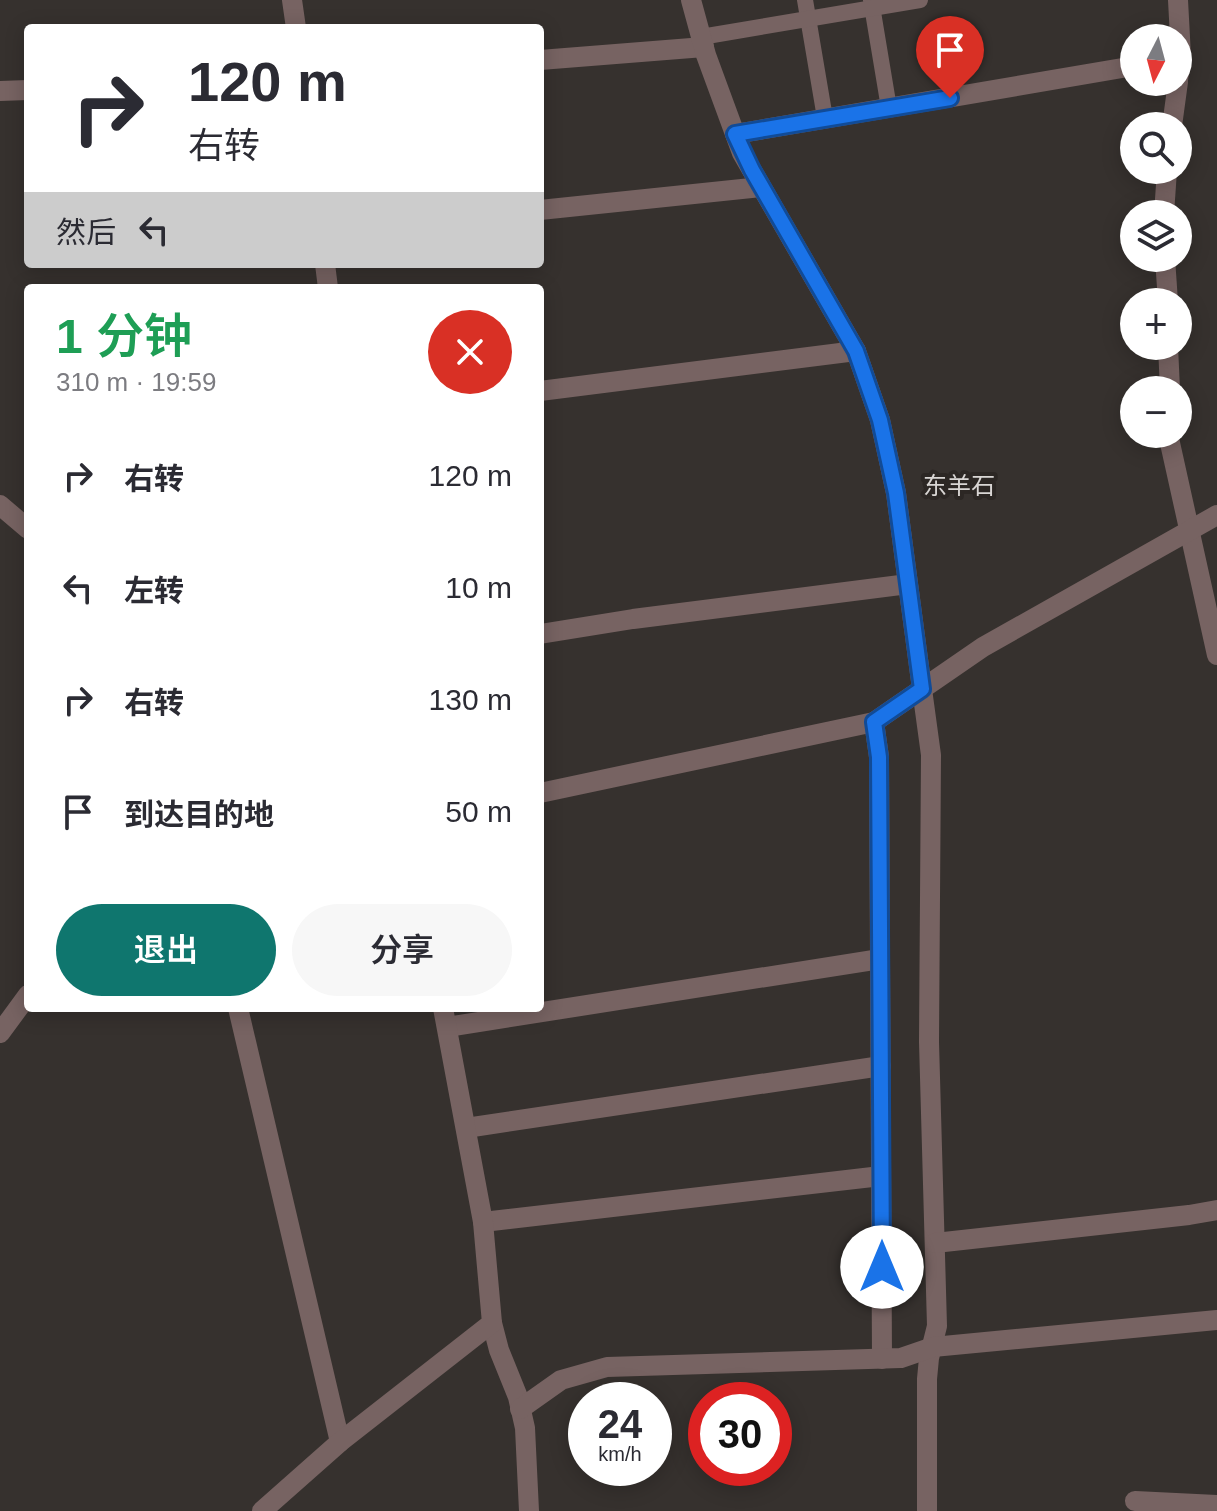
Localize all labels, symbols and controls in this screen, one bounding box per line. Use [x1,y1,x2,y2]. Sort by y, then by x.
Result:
pin [916,16,984,98]
north arrow [1120,24,1192,96]
map controls [1120,24,1192,448]
icon: arrive [928,28,972,72]
text: 120 m [188,50,347,113]
icon: right [56,56,160,160]
button: search [1120,112,1192,184]
text: 右转 [188,125,260,166]
button: layers [1120,200,1192,272]
icon: left [132,208,176,252]
text: 然后 [56,216,116,249]
button: + [1120,288,1192,360]
text: 1 分钟 [56,310,192,363]
button: close [428,310,512,394]
text: 310 m · 19:59 [56,367,216,397]
button: − [1120,376,1192,448]
icon: right [56,454,100,498]
text: 120 m [429,459,512,492]
text: 右转 [124,462,184,495]
district label: 东羊石 [923,472,995,499]
icon: left [56,566,100,610]
text: 10 m [445,571,512,604]
text: 左转 [124,574,184,607]
icon: right [56,678,100,722]
text: 130 m [429,683,512,716]
text: 右转 [124,686,184,719]
icon: arrive [56,790,100,834]
text: 50 m [445,795,512,828]
text: 到达目的地 [124,798,274,831]
button: 退出 [56,904,276,996]
button: 分享 [292,904,512,996]
position arrow [840,1225,924,1309]
speed limit sign: 30 [688,1382,792,1486]
text: 24 [598,1402,642,1446]
text: km/h [598,1443,642,1465]

